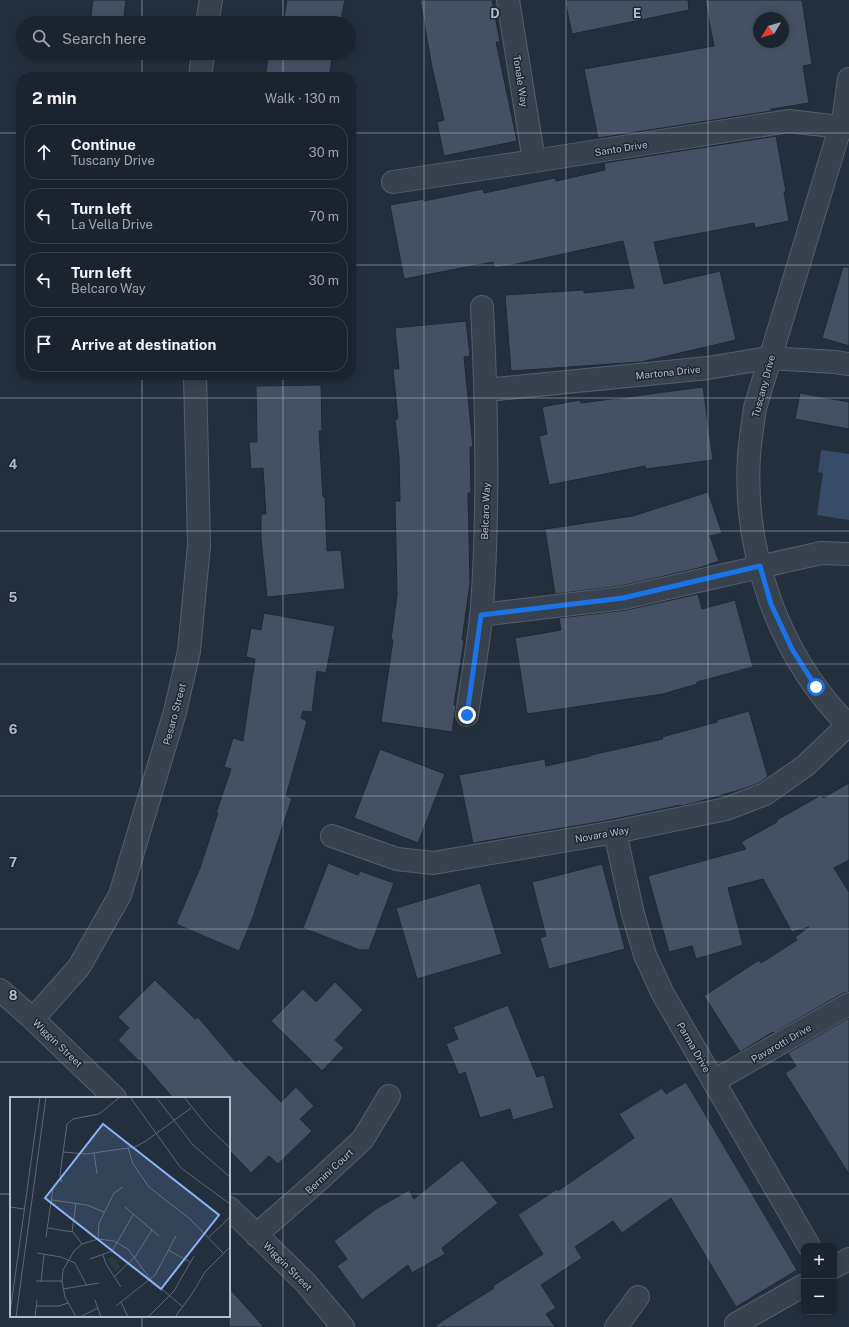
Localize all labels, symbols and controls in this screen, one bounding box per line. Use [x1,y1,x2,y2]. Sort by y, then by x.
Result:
text: D [490,6,500,21]
text: E [633,6,641,21]
north arrow [753,12,789,48]
search box [16,16,356,60]
icon: search [30,27,52,49]
text: Search here [62,30,146,47]
street label: Tonale Way [511,54,531,109]
text: 2 min [32,88,77,108]
text: Walk · 130 m [265,91,340,106]
text: Continue [71,136,136,153]
street label: Santo Drive [594,138,649,158]
icon: ahead [33,141,55,163]
text: 30 m [309,145,339,160]
text: Tuscany Drive [71,153,155,168]
text: Turn left [71,200,132,217]
icon: left [33,205,55,227]
text: 70 m [309,209,339,224]
text: La Vella Drive [71,217,153,232]
text: Turn left [71,264,132,281]
icon: left [33,269,55,291]
text: 30 m [309,273,339,288]
text: Belcaro Way [71,281,146,296]
icon: arrive [33,333,55,355]
text: Arrive at destination [71,336,216,353]
street label: Tuscany Drive [749,353,777,419]
street label: Martona Drive [635,363,701,381]
text: 4 [9,457,18,472]
street label: Belcaro Way [478,481,492,540]
text: 5 [9,590,18,605]
route start [807,678,825,696]
street label: Pesaro Street [160,682,188,746]
route end [458,706,476,724]
text: 6 [9,722,18,737]
street label: Novara Way [574,823,631,845]
text: 7 [9,855,17,870]
text: 8 [9,988,18,1003]
street label: Wiggin Street [31,1016,85,1070]
street label: Parma Drive [675,1020,713,1075]
street label: Pavarotti Drive [749,1021,813,1065]
inset map [10,1097,230,1317]
street label: Bernini Court [302,1146,356,1196]
street label: Wiggin Street [261,1239,315,1293]
map controls [801,1243,837,1315]
button: + [801,1243,837,1279]
button: − [801,1279,837,1315]

